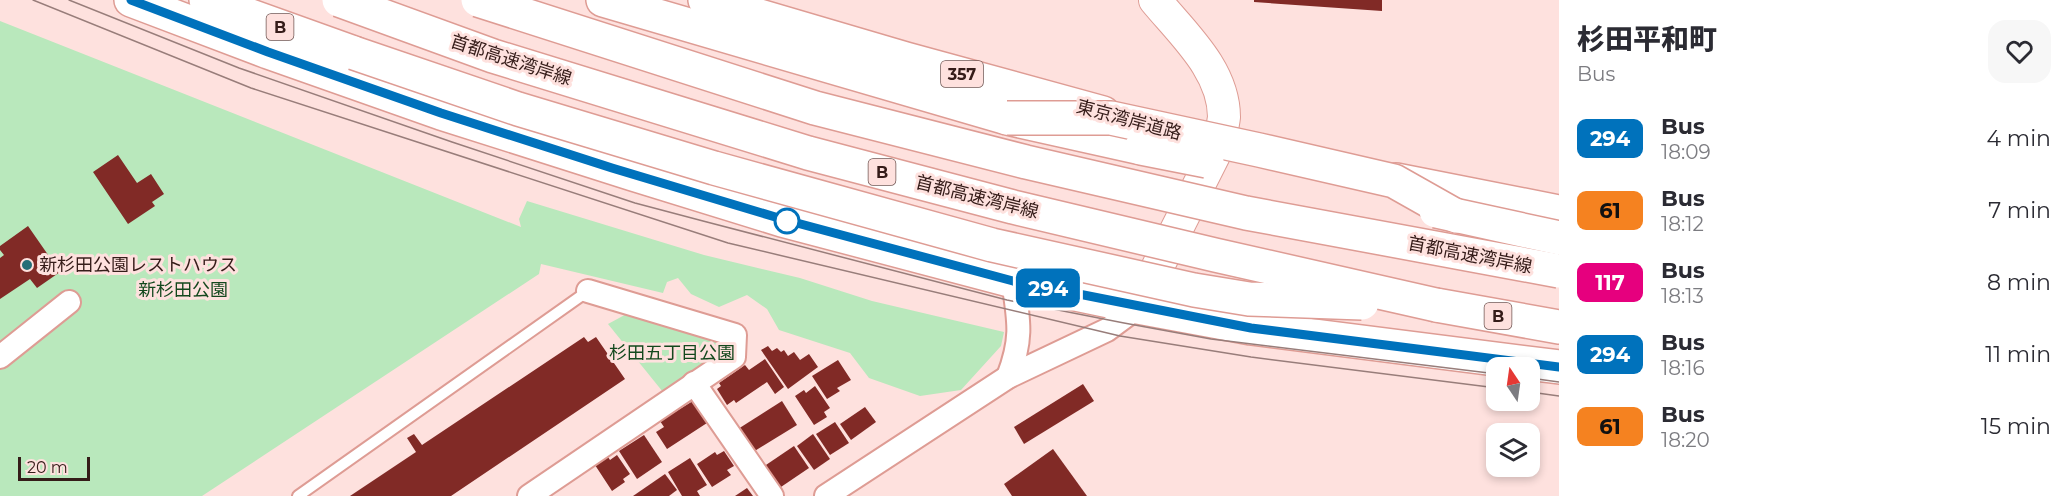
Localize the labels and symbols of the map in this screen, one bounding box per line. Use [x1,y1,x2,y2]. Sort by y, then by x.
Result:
road number: B [266,14,294,40]
street label: 首都高速湾岸線 [448,30,574,90]
road number: 357 [941,61,983,87]
street label: 東京湾岸道路 [1074,95,1184,145]
road number: B [868,159,896,185]
street label: 首都高速湾岸線 [913,171,1041,223]
unlabelled marker [774,208,800,234]
street label: 首都高速湾岸線 [1406,232,1534,278]
place label: 新杉田公園レストハウス [39,254,237,276]
marker: 新杉田公園レストハウス [20,258,34,272]
line badge: 294 [1014,268,1082,308]
park label: 新杉田公園 [138,279,228,301]
road number: B [1484,303,1512,329]
park label: 杉田五丁目公園 [609,342,735,364]
north arrow [1486,357,1540,411]
scale bar [18,454,90,482]

